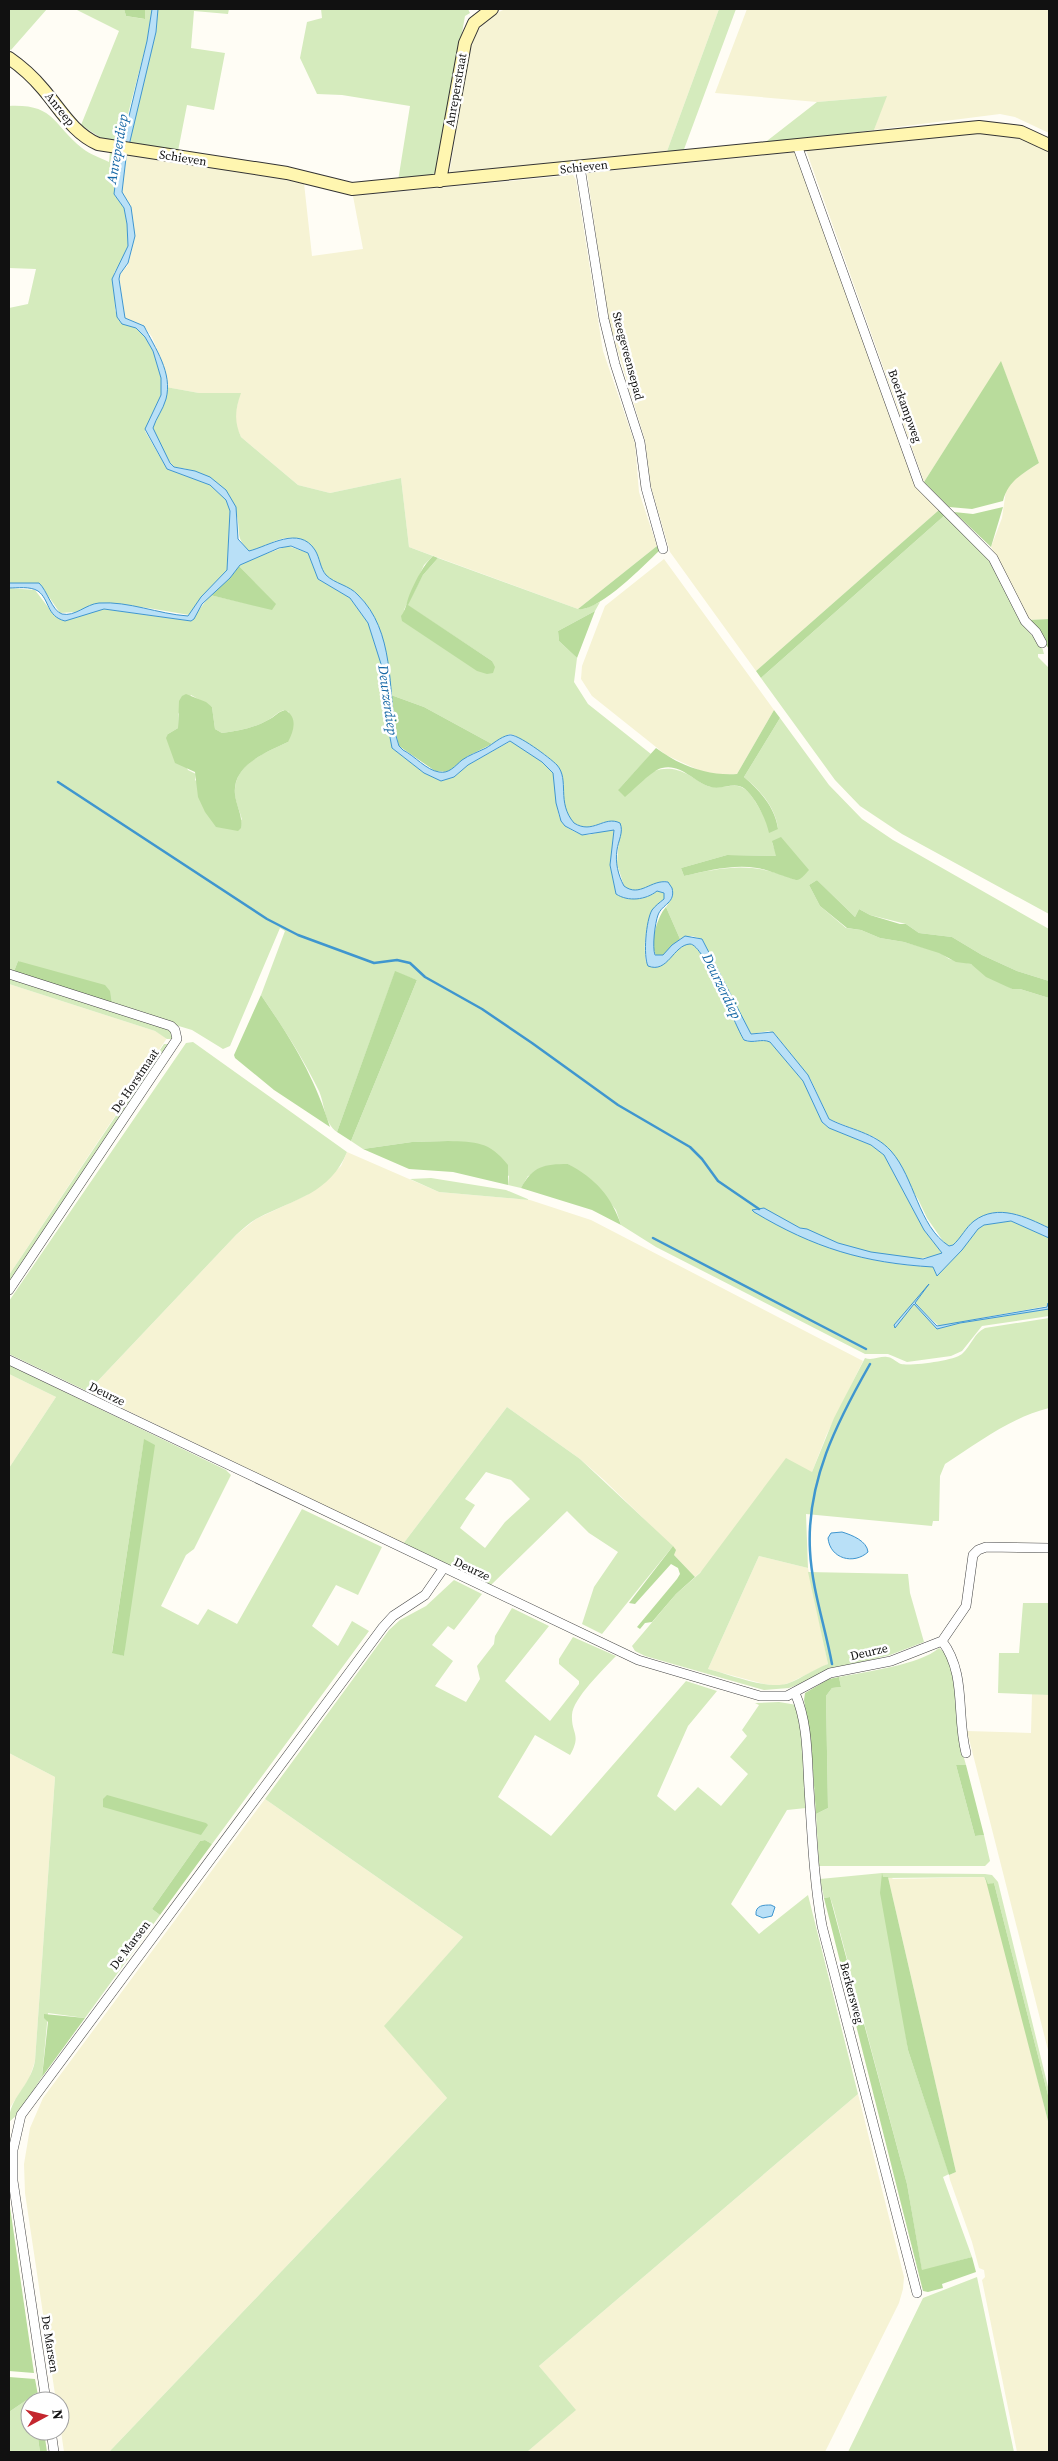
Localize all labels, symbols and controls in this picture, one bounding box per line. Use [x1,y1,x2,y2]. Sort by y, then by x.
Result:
street label: Anreperstraat [442,52,470,128]
street label: Anreep [41,89,79,129]
water label: Anreperdiep [101,113,133,186]
street label: Schieven [158,146,208,170]
street label: Schieven [559,157,609,177]
street label: Steegeveensepad [609,310,648,402]
street label: Boerkampweg [884,367,926,445]
water label: Deurzerdiep [373,663,403,736]
water label: Deurzerdiep [697,949,746,1022]
street label: De Horstmaat [108,1046,162,1116]
street label: Deurze [86,1378,128,1410]
street label: Deurze [451,1554,493,1584]
street label: Deurze [849,1640,889,1664]
street label: De Marsen [106,1917,154,1973]
street label: Berkersweg [836,1961,868,2025]
street label: De Marsen [38,2314,62,2374]
north arrow [20,2391,70,2441]
text: N [47,2408,68,2421]

